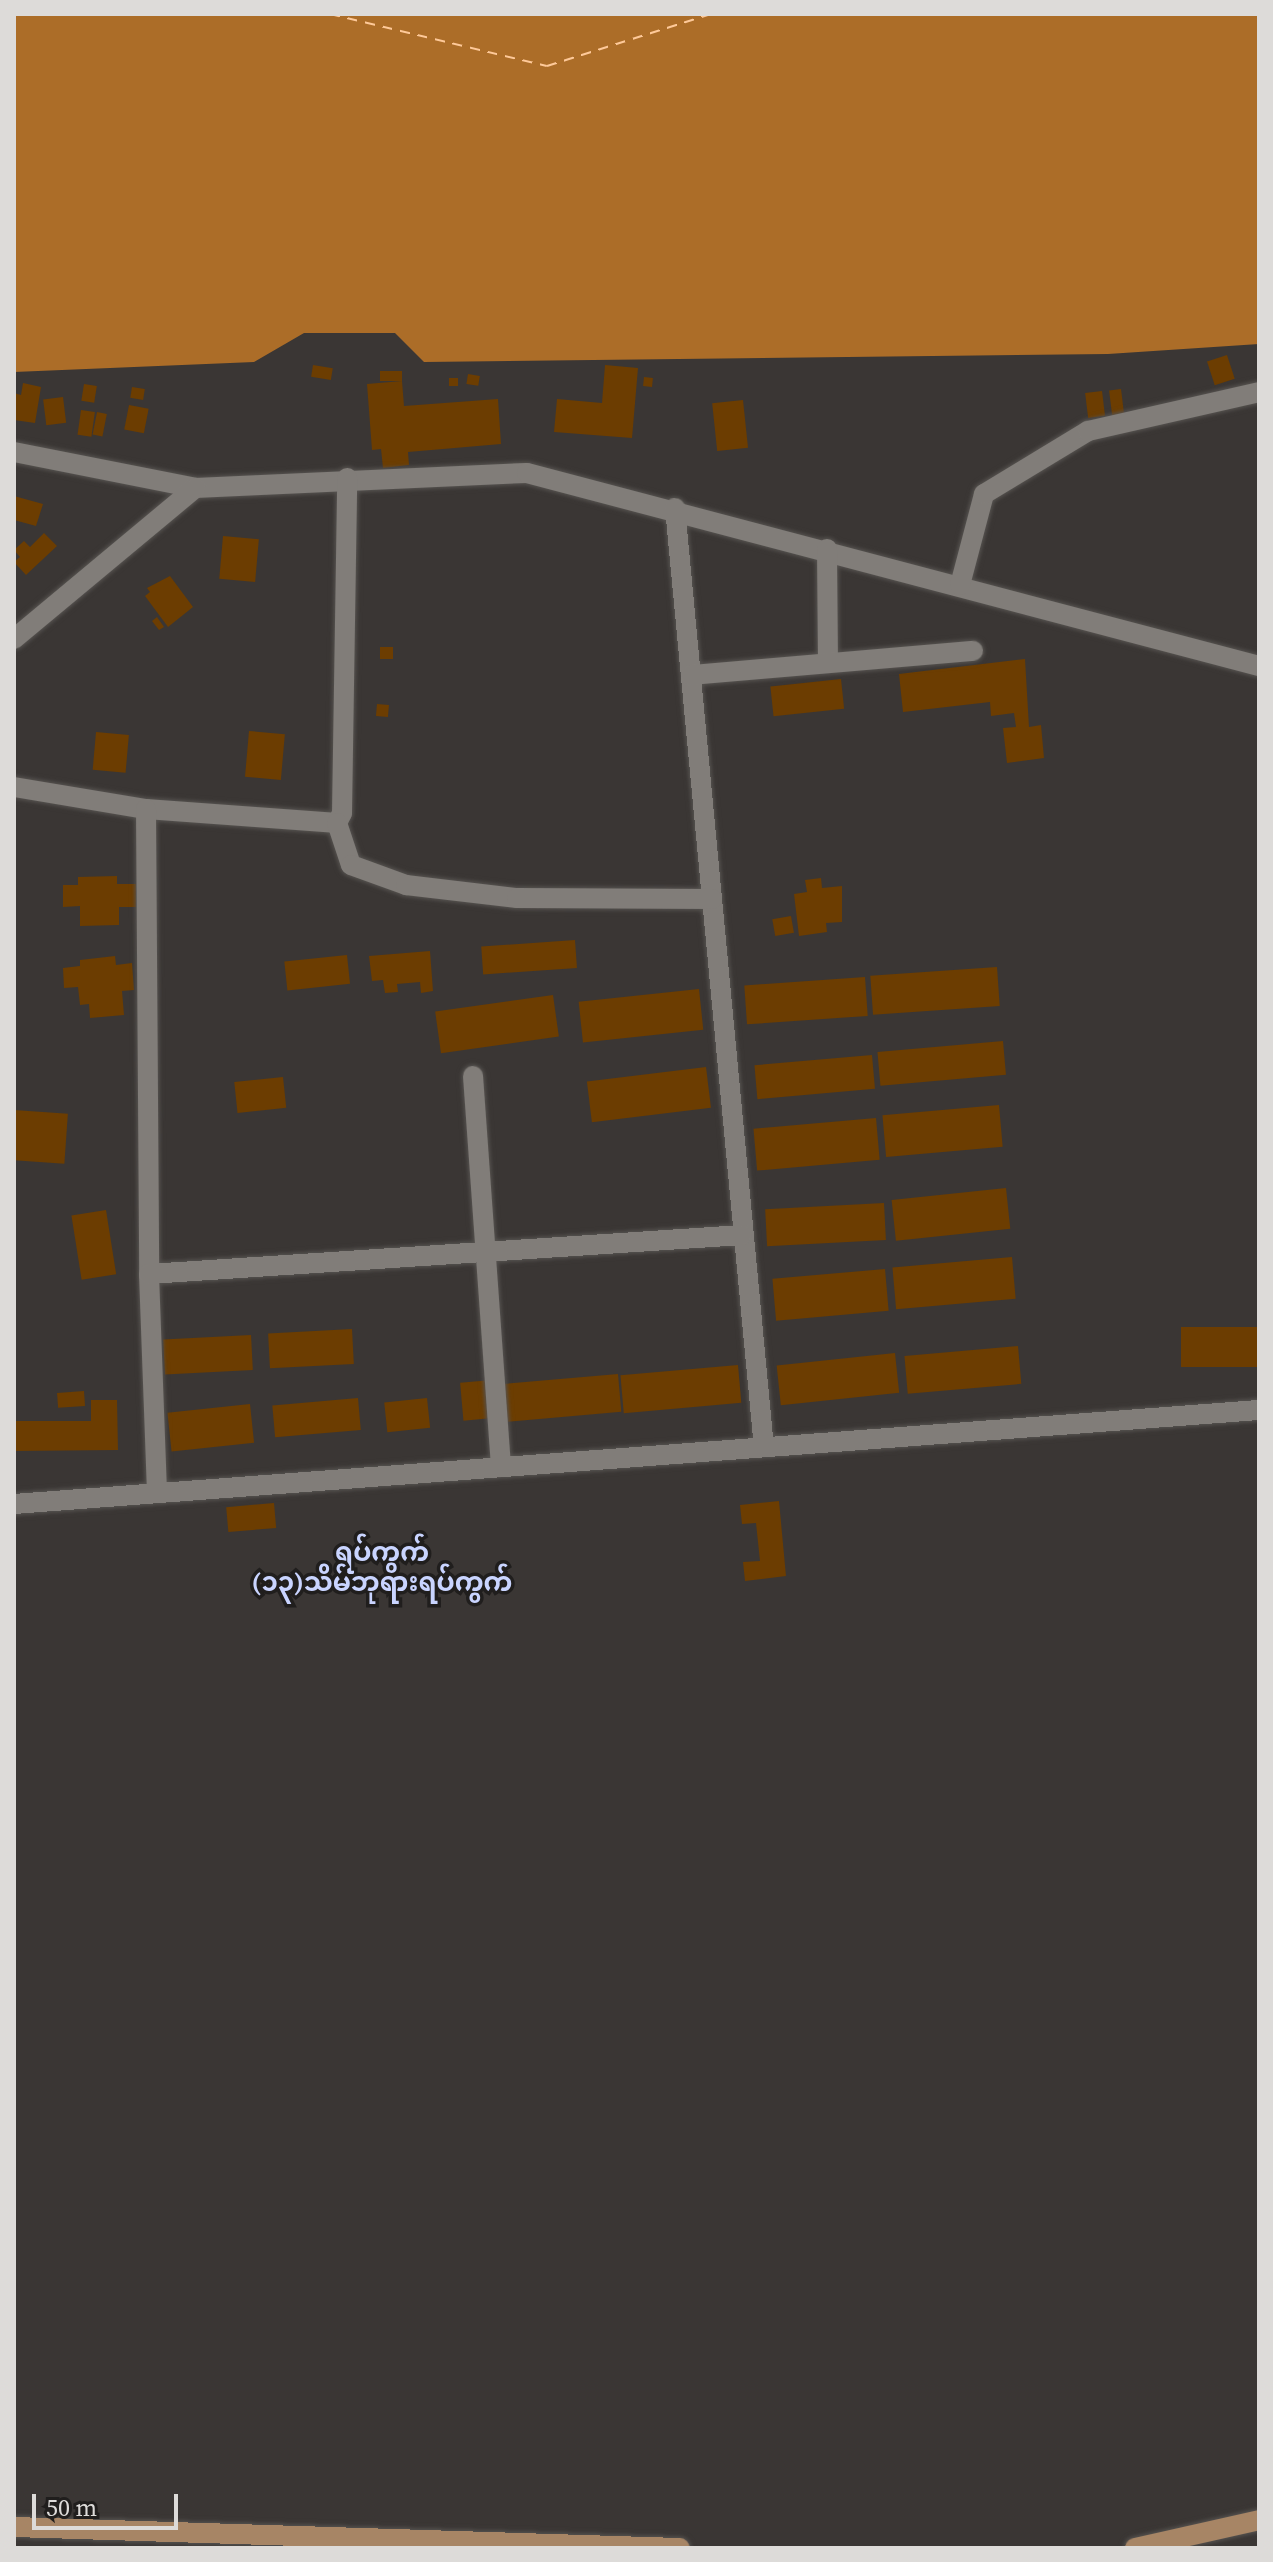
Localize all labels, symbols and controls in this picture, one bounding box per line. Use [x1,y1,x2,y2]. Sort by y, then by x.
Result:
district label: ရပ်ကွက် (၁၃)သိမ်ဘုရားရပ်ကွက် [252,1537,512,1598]
scale bar [36,2478,182,2528]
text: 50 m [46,2491,97,2524]

